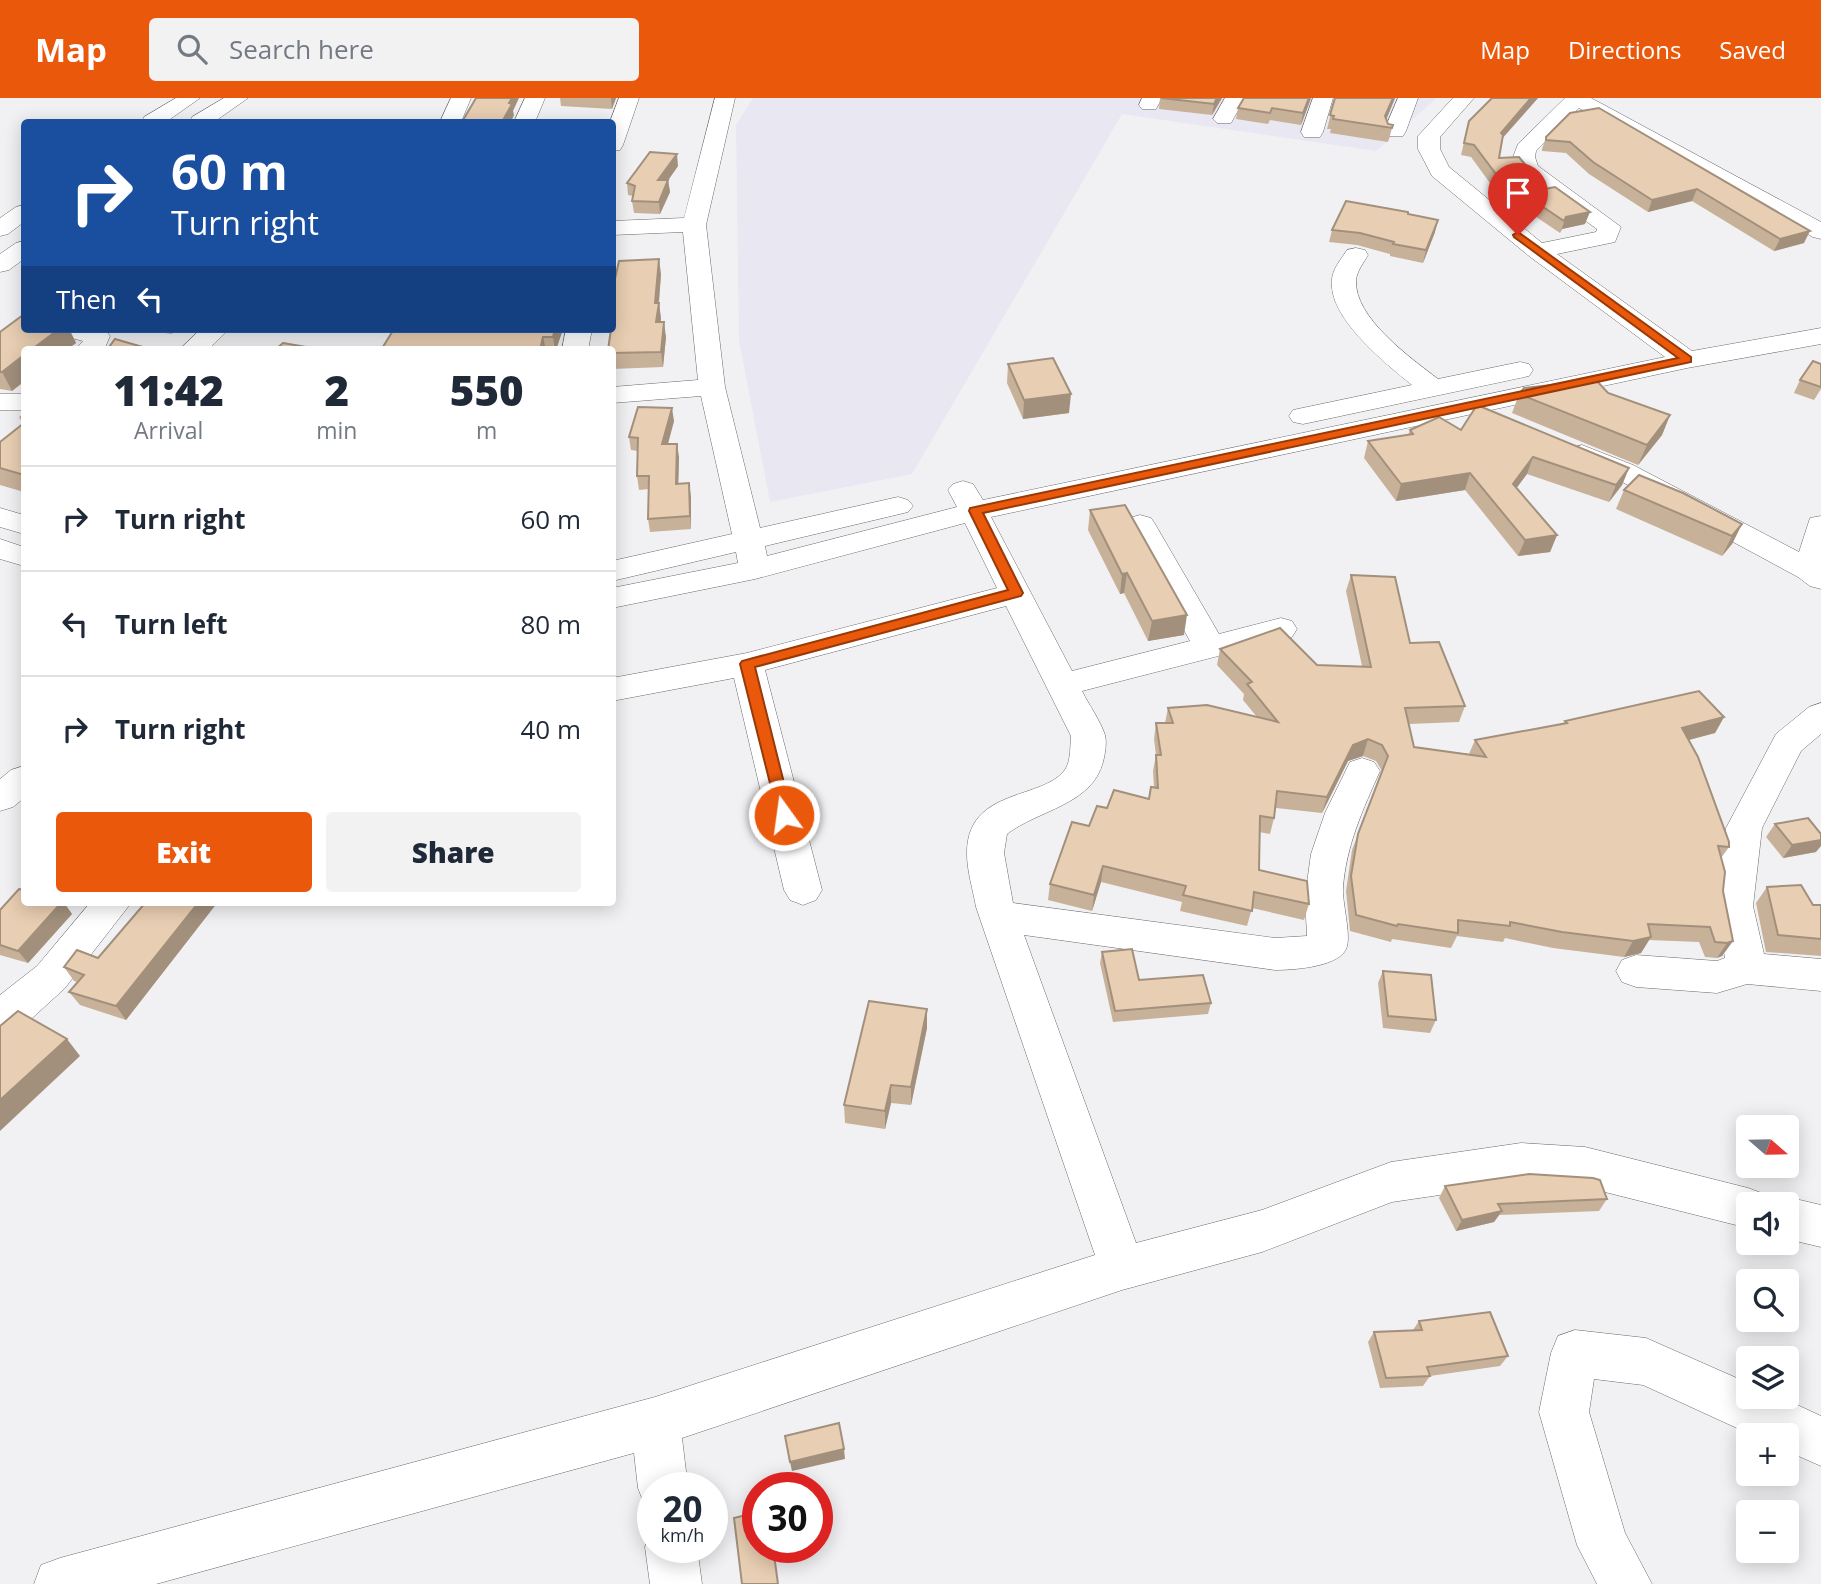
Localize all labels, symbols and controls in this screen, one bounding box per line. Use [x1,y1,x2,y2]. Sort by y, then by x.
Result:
search box [149,18,639,81]
text: Map [35,27,107,72]
icon: search [173,30,211,68]
text: Search here [229,31,374,67]
text: Map [1480,33,1530,66]
text: Directions [1568,33,1681,66]
text: Saved [1719,33,1786,66]
text: 60 m [171,138,288,204]
icon: right [56,147,147,238]
pin [1488,163,1548,235]
icon: arrive [1499,174,1537,212]
text: Turn right [171,201,319,244]
icon: left [131,280,169,318]
text: Then [56,281,117,317]
text: 11:42 [113,361,224,418]
text: 2 [325,361,349,418]
text: 550 [450,361,524,418]
text: Arrival [134,414,203,446]
text: min [316,414,357,446]
text: m [476,414,497,446]
icon: right [56,500,94,538]
text: Turn right [115,501,246,537]
text: 60 m [520,501,581,537]
icon: left [56,605,94,643]
text: Turn left [115,606,227,642]
text: 80 m [520,606,581,642]
icon: right [56,710,94,748]
text: Turn right [115,711,246,747]
text: 40 m [520,711,581,747]
position arrow [747,778,821,852]
button: Exit [56,812,312,892]
button: Share [326,812,581,892]
north arrow [1736,1115,1799,1178]
map controls [1736,1115,1799,1563]
button: sound [1736,1192,1799,1255]
button: search [1736,1269,1799,1332]
button: layers [1736,1346,1799,1409]
button: + [1736,1423,1799,1486]
speed limit sign: 30 [742,1472,833,1563]
text: 20 [662,1485,703,1532]
button: − [1736,1500,1799,1563]
text: km/h [661,1523,704,1547]

